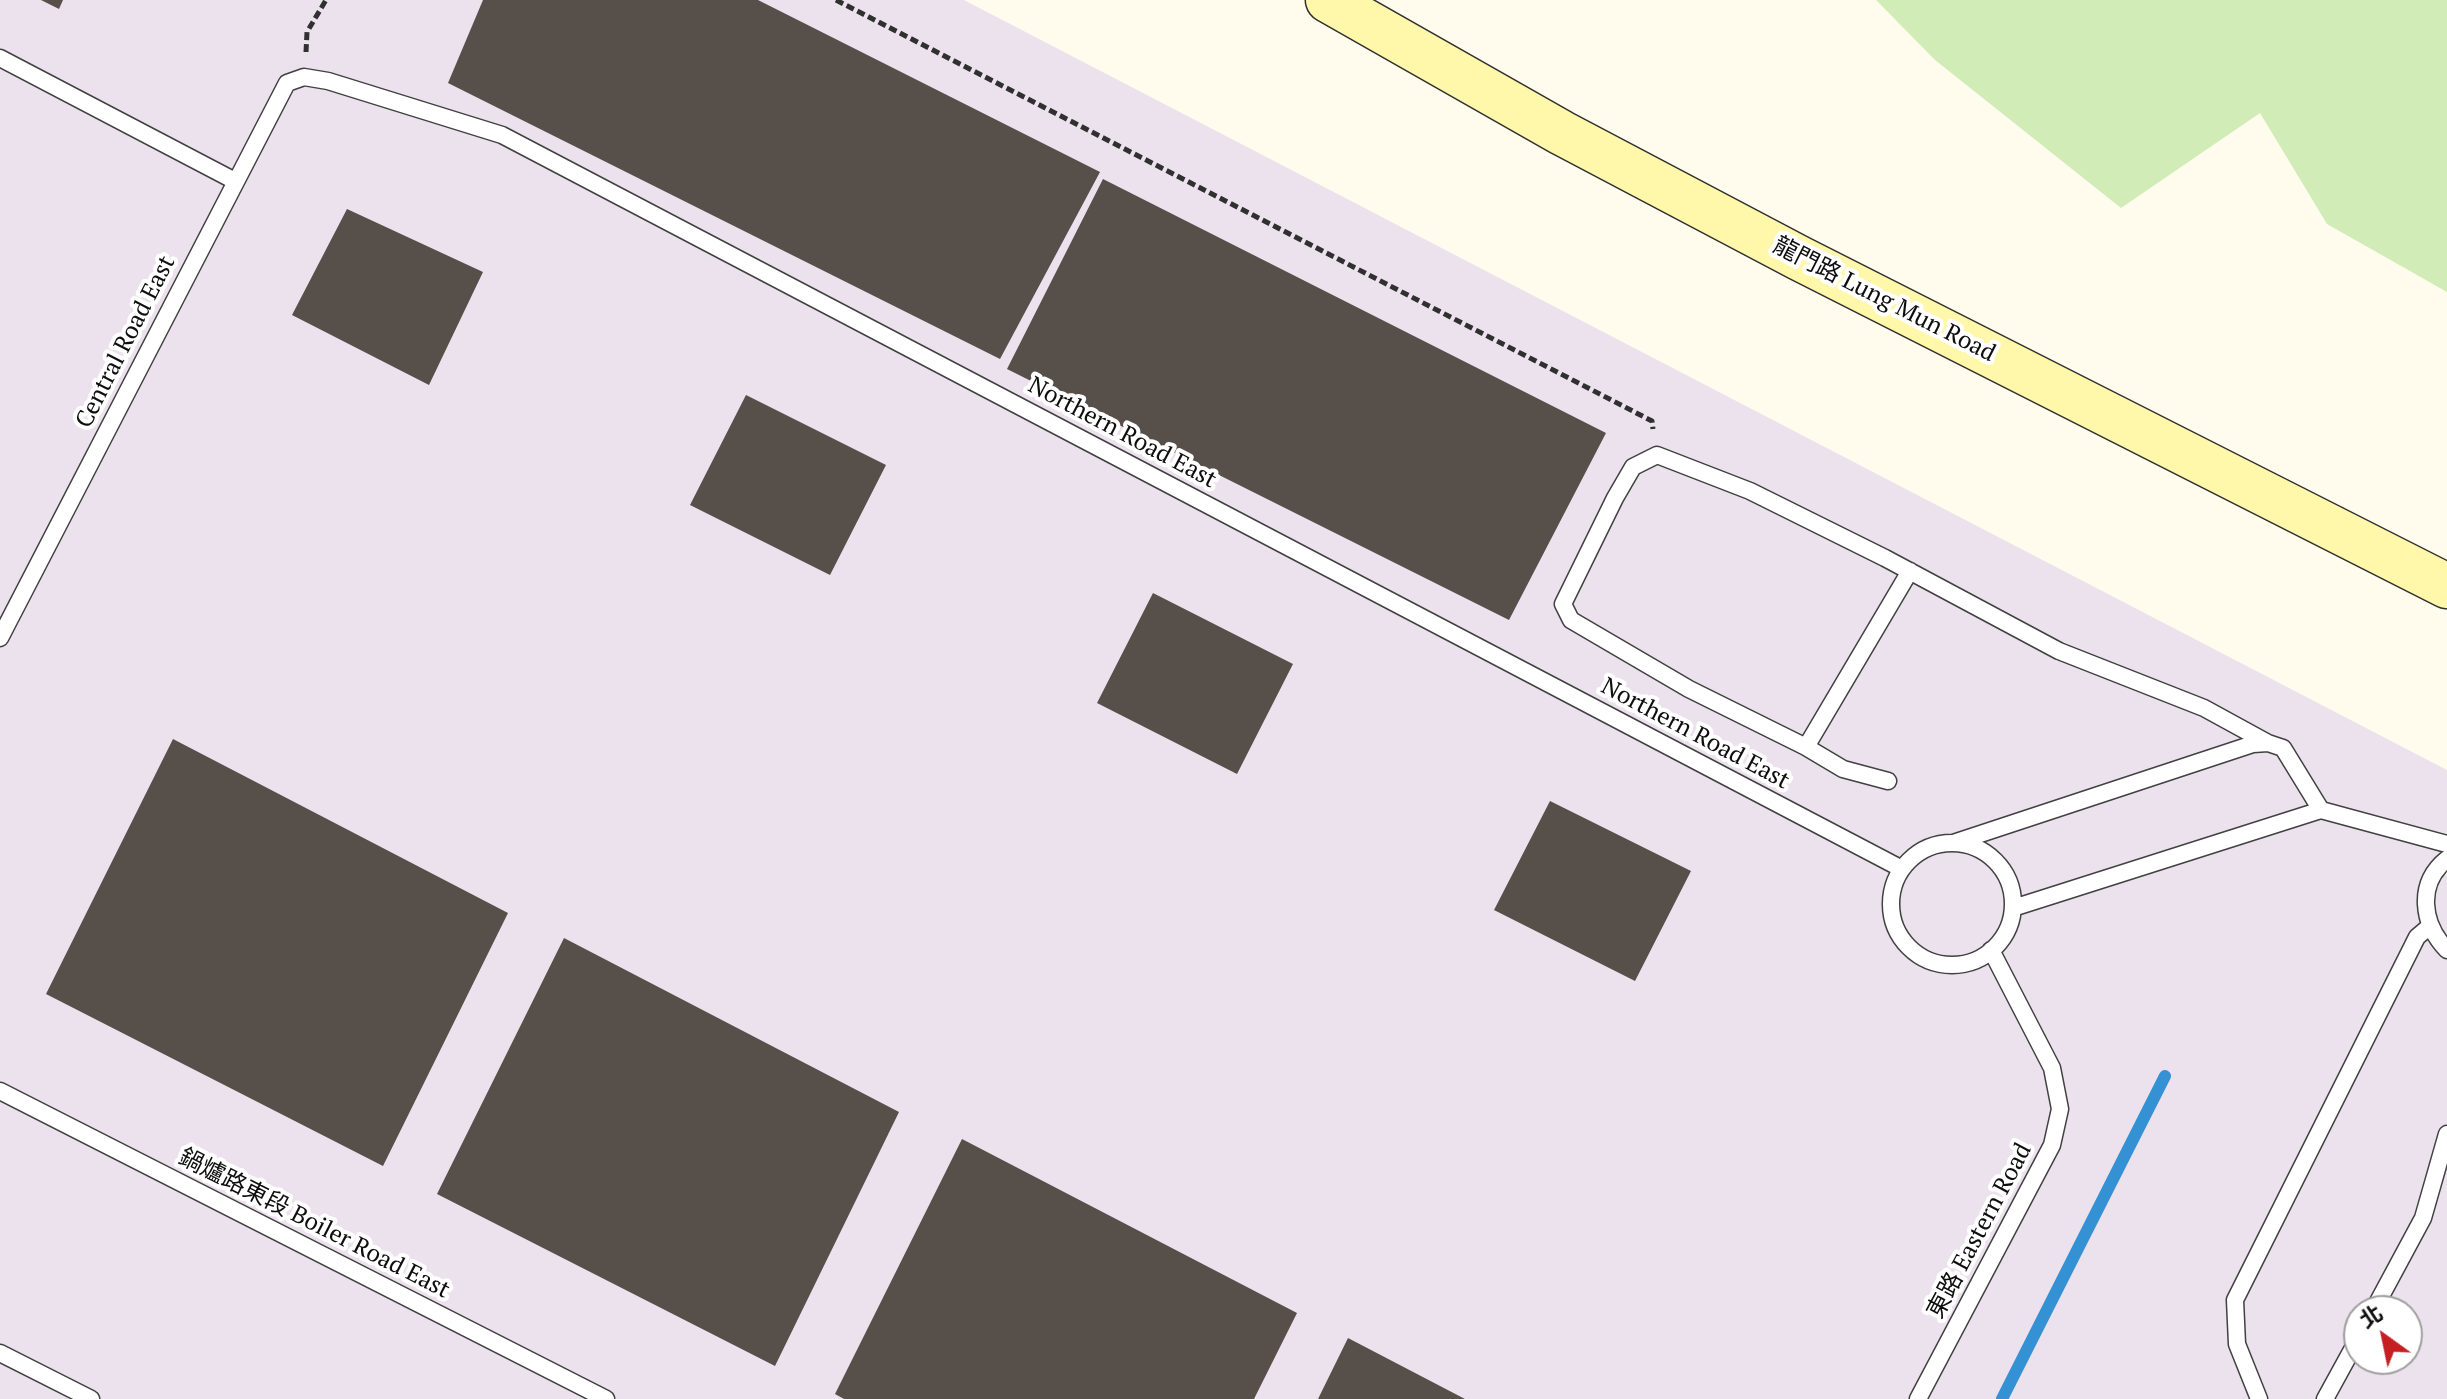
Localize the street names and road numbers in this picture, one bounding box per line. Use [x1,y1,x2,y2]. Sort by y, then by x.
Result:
street label: 龍門路 Lung Mun Road [1768,231,2000,369]
street label: Central Road East [70,251,182,433]
street label: Northern Road East [1023,371,1221,495]
street label: Northern Road East [1596,672,1794,796]
street label: 東路 Eastern Road [1922,1139,2038,1323]
street label: 鍋爐路東段 Boiler Road East [174,1143,454,1305]

